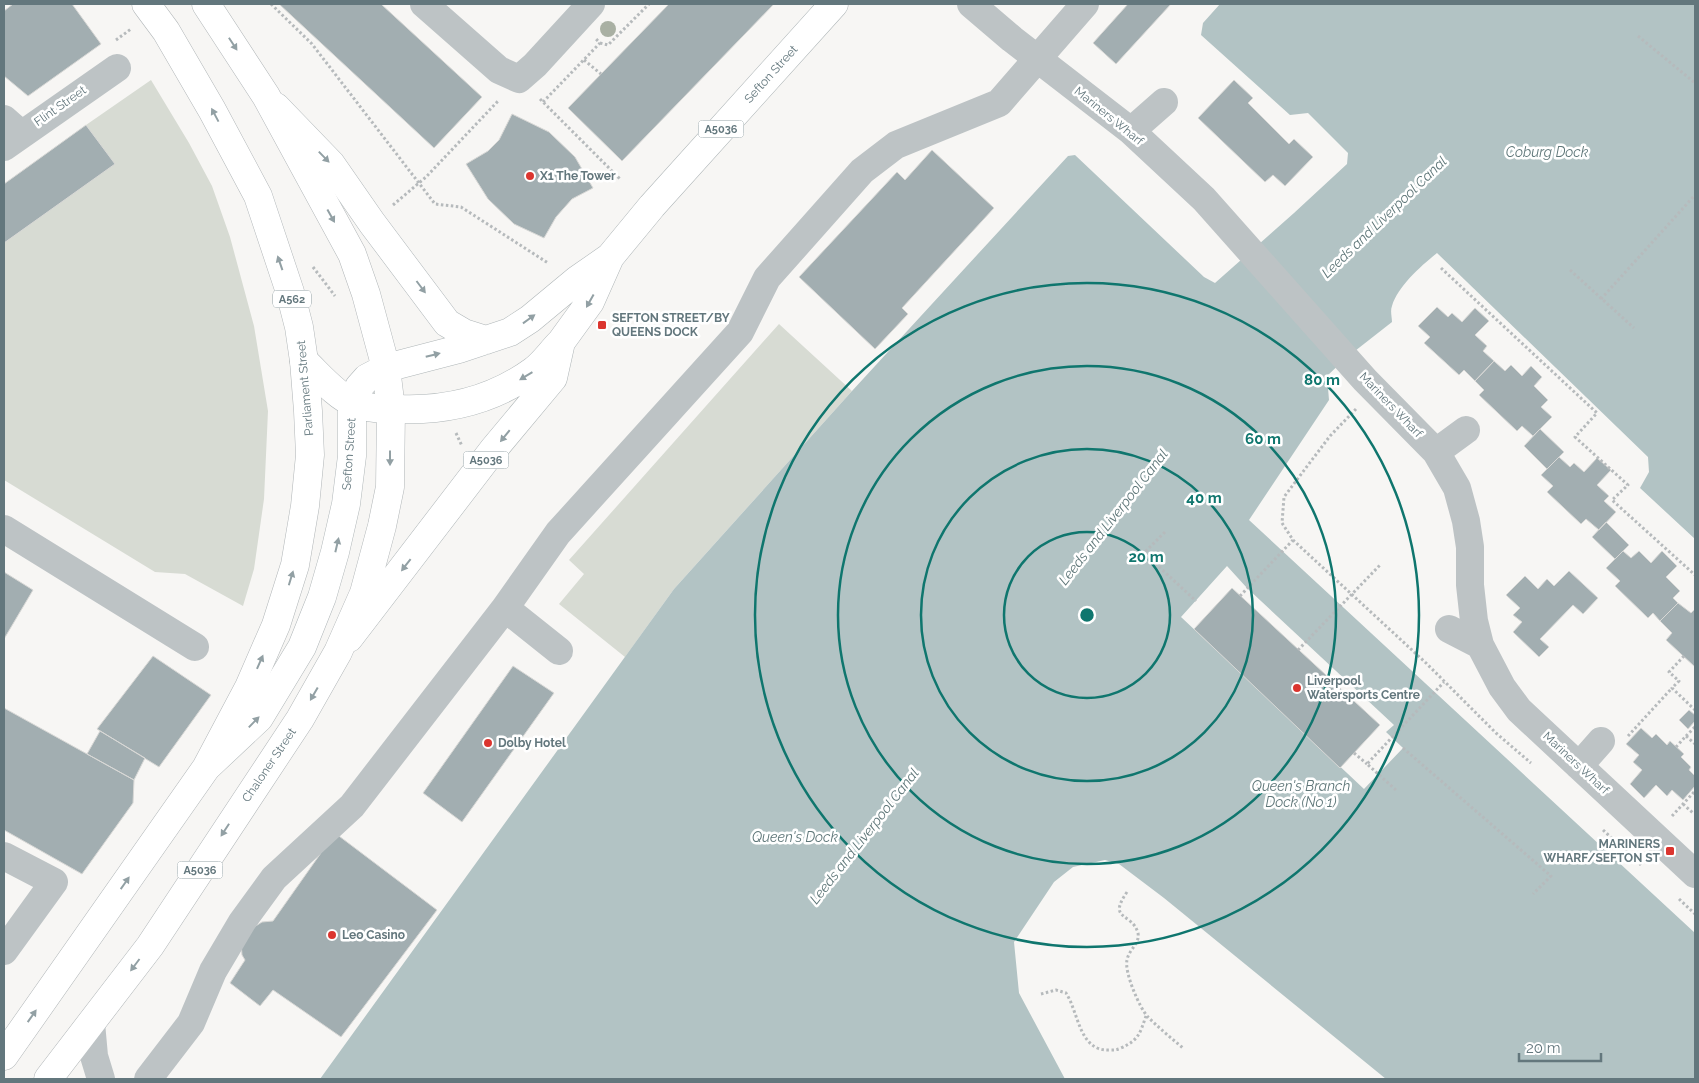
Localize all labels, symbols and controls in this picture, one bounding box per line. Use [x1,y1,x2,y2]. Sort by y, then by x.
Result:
one-way arrow [228,38,238,51]
street label: Sefton Street [742,42,800,106]
street label: Flint Street [31,83,89,129]
street label: Mariners Wharf [1072,84,1147,149]
one-way arrow [211,108,219,122]
road number: A5036 [698,120,744,138]
water label: Coburg Dock [1506,144,1589,160]
one-way arrow [318,150,330,162]
water label: Leeds and Liverpool Canal [1318,153,1450,281]
place label: X1 The Tower [539,169,616,183]
marker: X1 The Tower [524,170,536,182]
one-way arrow [327,209,335,223]
one-way arrow [276,256,283,271]
one-way arrow [415,280,426,293]
road number: A562 [273,290,311,308]
one-way arrow [586,294,594,309]
place label: SEFTON STREET/BY QUEENS DOCK [612,311,730,339]
one-way arrow [522,314,536,324]
marker: SEFTON STREET/BY QUEENS DOCK [596,319,608,331]
street label: Parliament Street [294,340,316,436]
one-way arrow [425,351,440,359]
street label: Mariners Wharf [1357,370,1426,441]
one-way arrow [519,371,532,380]
text: 80 m [1304,371,1340,389]
street label: Sefton Street [339,417,359,491]
one-way arrow [500,430,511,442]
text: 60 m [1245,430,1281,448]
water label: Leeds and Liverpool Canal [1055,446,1171,588]
one-way arrow [386,450,394,466]
road number: A5036 [464,452,508,468]
text: 40 m [1186,489,1222,507]
one-way arrow [333,537,341,552]
text: 20 m [1128,548,1164,566]
one-way arrow [400,558,411,571]
one-way arrow [287,571,295,586]
centre of rings [1078,606,1096,624]
one-way arrow [256,655,264,669]
place label: Liverpool Watersports Centre [1307,674,1420,702]
marker: Liverpool Watersports Centre [1291,682,1303,694]
one-way arrow [310,688,319,701]
one-way arrow [248,716,260,728]
street label: Chaloner Street [239,725,299,805]
street label: Mariners Wharf [1540,729,1613,798]
place label: Dolby Hotel [498,736,566,750]
marker: Dolby Hotel [482,737,494,749]
water label: Leeds and Liverpool Canal [806,765,922,907]
water label: Queen's Branch Dock (No 1) [1252,778,1350,810]
one-way arrow [221,823,230,837]
water label: Queen's Dock [752,829,838,845]
place label: MARINERS WHARF/SEFTON ST [1544,837,1661,865]
marker: MARINERS WHARF/SEFTON ST [1664,845,1676,857]
road number: A5036 [178,862,222,878]
one-way arrow [120,876,130,890]
place label: Leo Casino [342,928,405,942]
marker: Leo Casino [326,929,338,941]
one-way arrow [130,958,140,972]
one-way arrow [27,1009,37,1023]
scale bar [1519,1030,1602,1062]
text: 20 m [1526,1039,1561,1057]

